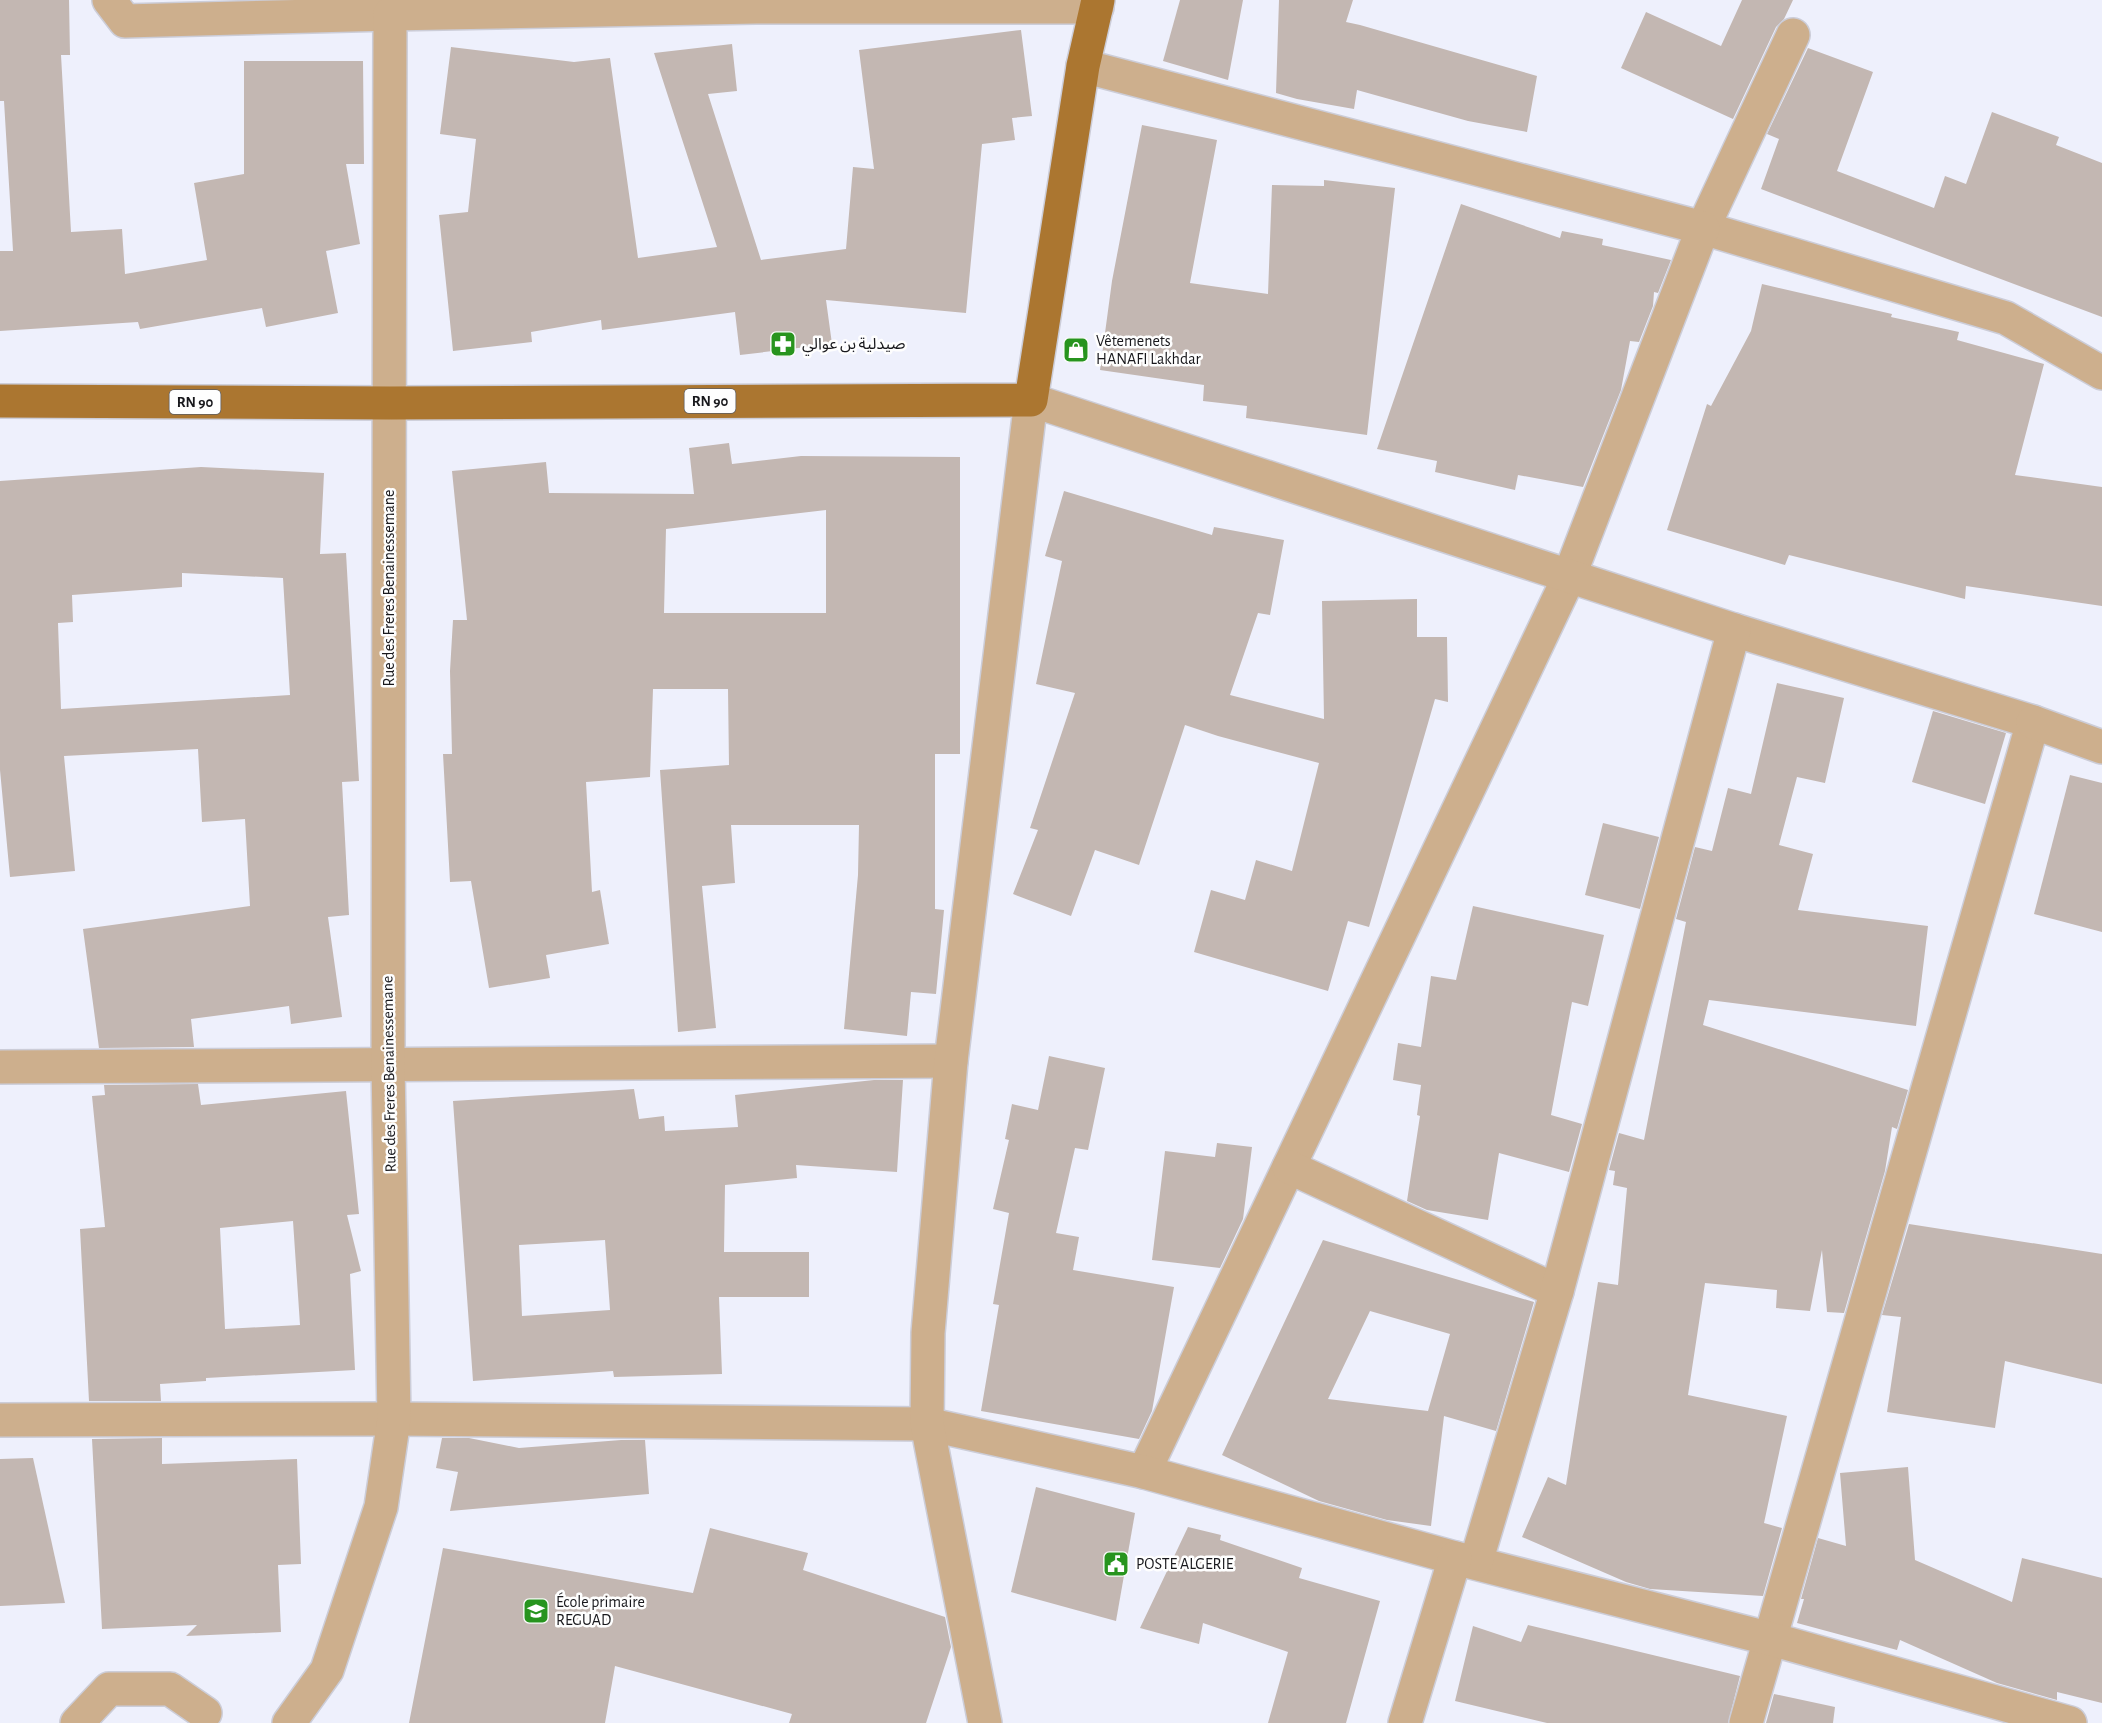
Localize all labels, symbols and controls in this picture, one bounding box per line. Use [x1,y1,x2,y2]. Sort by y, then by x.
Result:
pharmacy icon: صيدلية بن عوالي [768,329,798,359]
place label: Vêtemenets HANAFI Lakhdar [1096,333,1201,367]
shop icon: Vêtemenets HANAFI Lakhdar [1061,335,1091,365]
place label: صيدلية بن عوالي [802,336,905,356]
road number: RN 90 [684,389,736,413]
road number: RN 90 [170,390,220,414]
street label: Rue des Freres Benainessemane [381,490,397,686]
street label: Rue des Freres Benainessemane [379,975,399,1173]
public building icon: POSTE ALGERIE [1101,1549,1131,1579]
place label: POSTE ALGERIE [1136,1556,1234,1572]
place label: École primaire REGUAD [556,1592,645,1628]
school or university icon: École primaire REGUAD [521,1596,551,1626]

